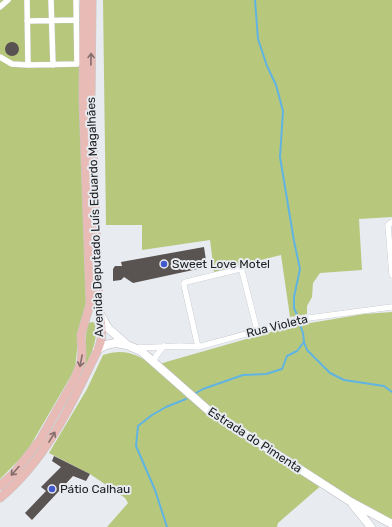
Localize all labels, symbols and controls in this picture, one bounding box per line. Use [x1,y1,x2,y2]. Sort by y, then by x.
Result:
one-way arrow [87,53,95,66]
street label: Avenida Deputado Luís Eduardo Magalhães [84,97,106,337]
place label: Sweet Love Motel [172,257,270,271]
marker: Sweet Love Motel [159,259,169,269]
street label: Rua Violeta [245,312,309,340]
one-way arrow [77,354,85,367]
street label: Estrada do Pimenta [205,404,305,476]
one-way arrow [49,431,57,443]
one-way arrow [10,466,19,477]
place label: Pátio Calhau [60,482,130,496]
marker: Pátio Calhau [47,484,57,494]

